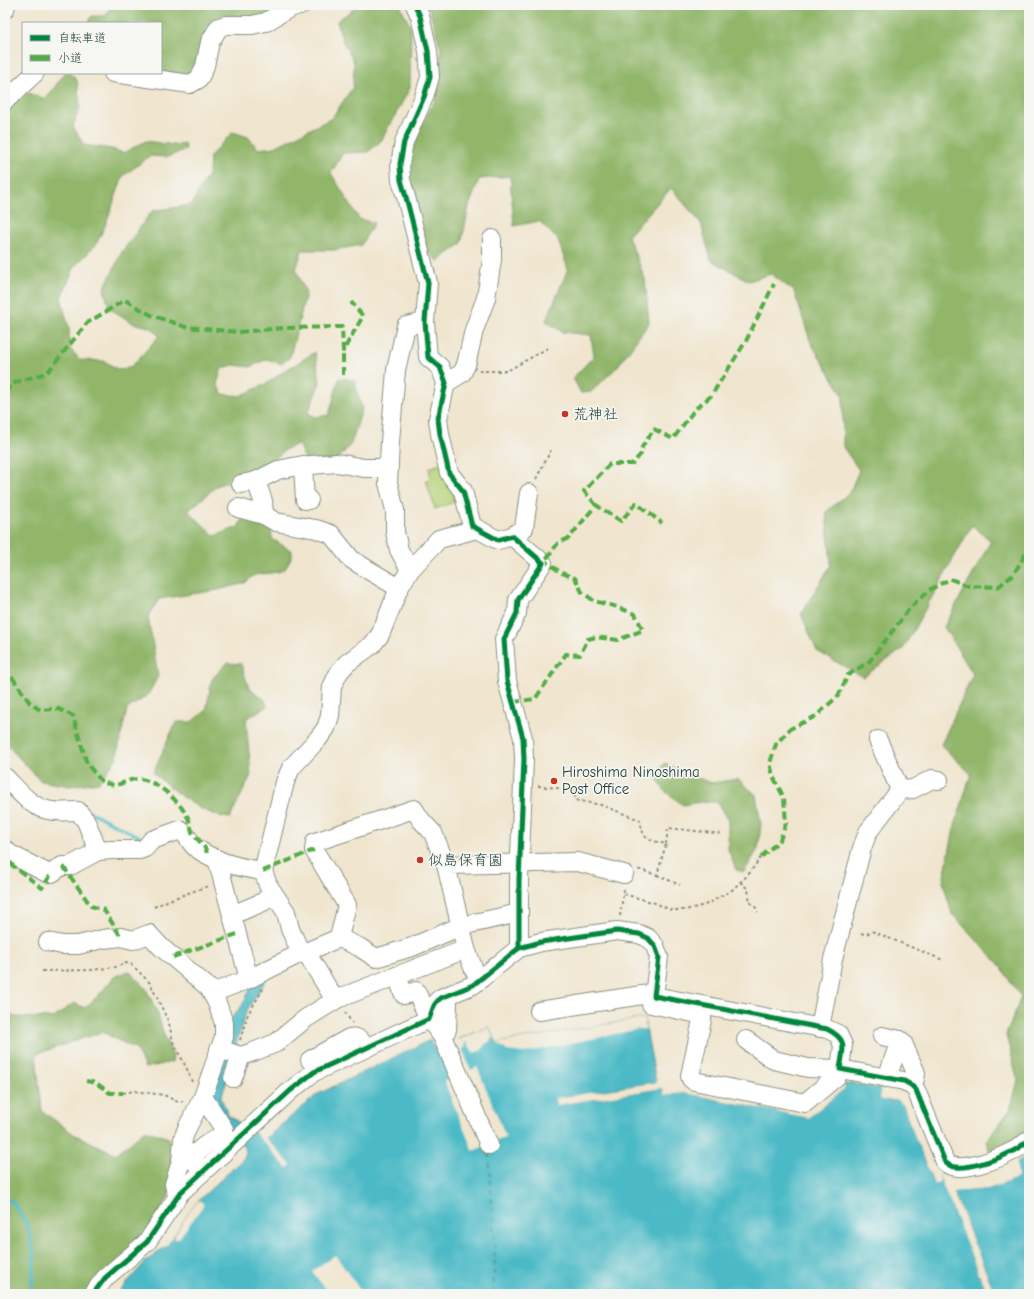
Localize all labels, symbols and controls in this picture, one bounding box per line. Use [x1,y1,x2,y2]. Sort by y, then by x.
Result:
legend [22,22,162,74]
text: 自転車道 [58,31,106,45]
text: 小道 [58,51,82,65]
place label: 荒神社 [573,405,618,423]
marker: 荒神社 [560,409,570,419]
place label: Hiroshima Ninoshima Post Office [562,763,700,798]
marker: Hiroshima Ninoshima Post Office [549,776,559,786]
place label: 似島保育園 [428,851,503,869]
marker: 似島保育園 [415,855,425,865]

